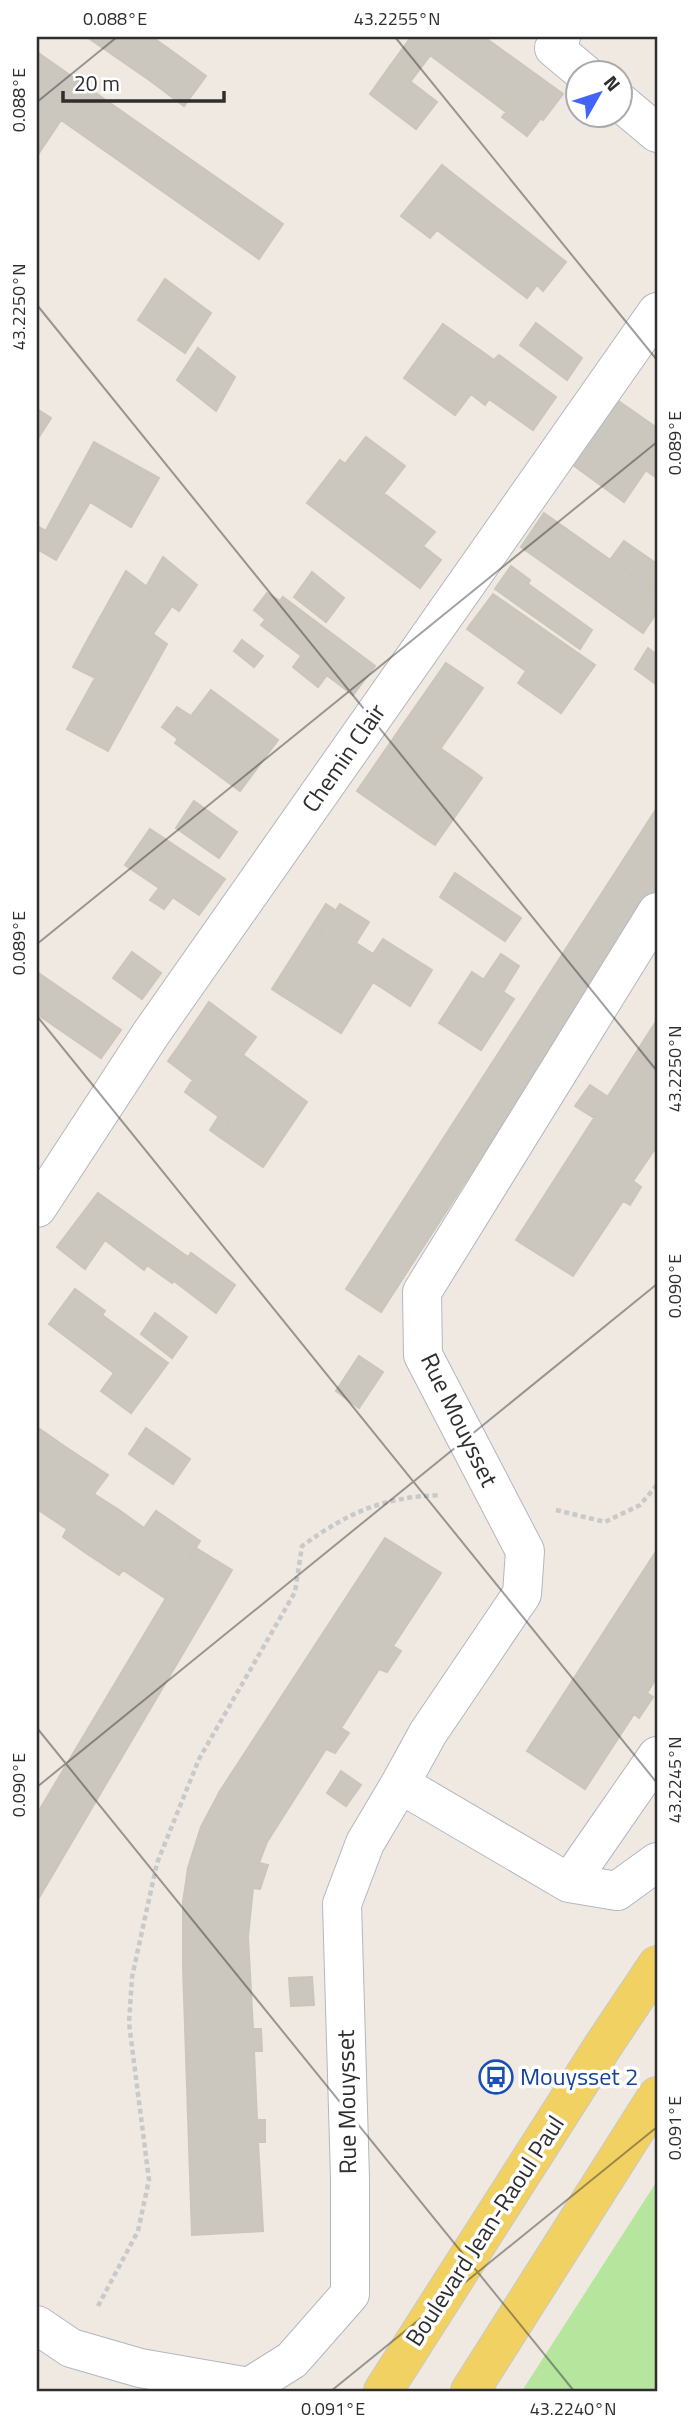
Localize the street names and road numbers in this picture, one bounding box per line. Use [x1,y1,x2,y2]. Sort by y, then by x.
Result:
street label: Chemin Clair [292,696,394,819]
street label: Rue Mouysset [412,1347,508,1493]
street label: Rue Mouysset [327,2029,365,2175]
street label: Boulevard Jean-Raoul Paul [396,2108,572,2353]

